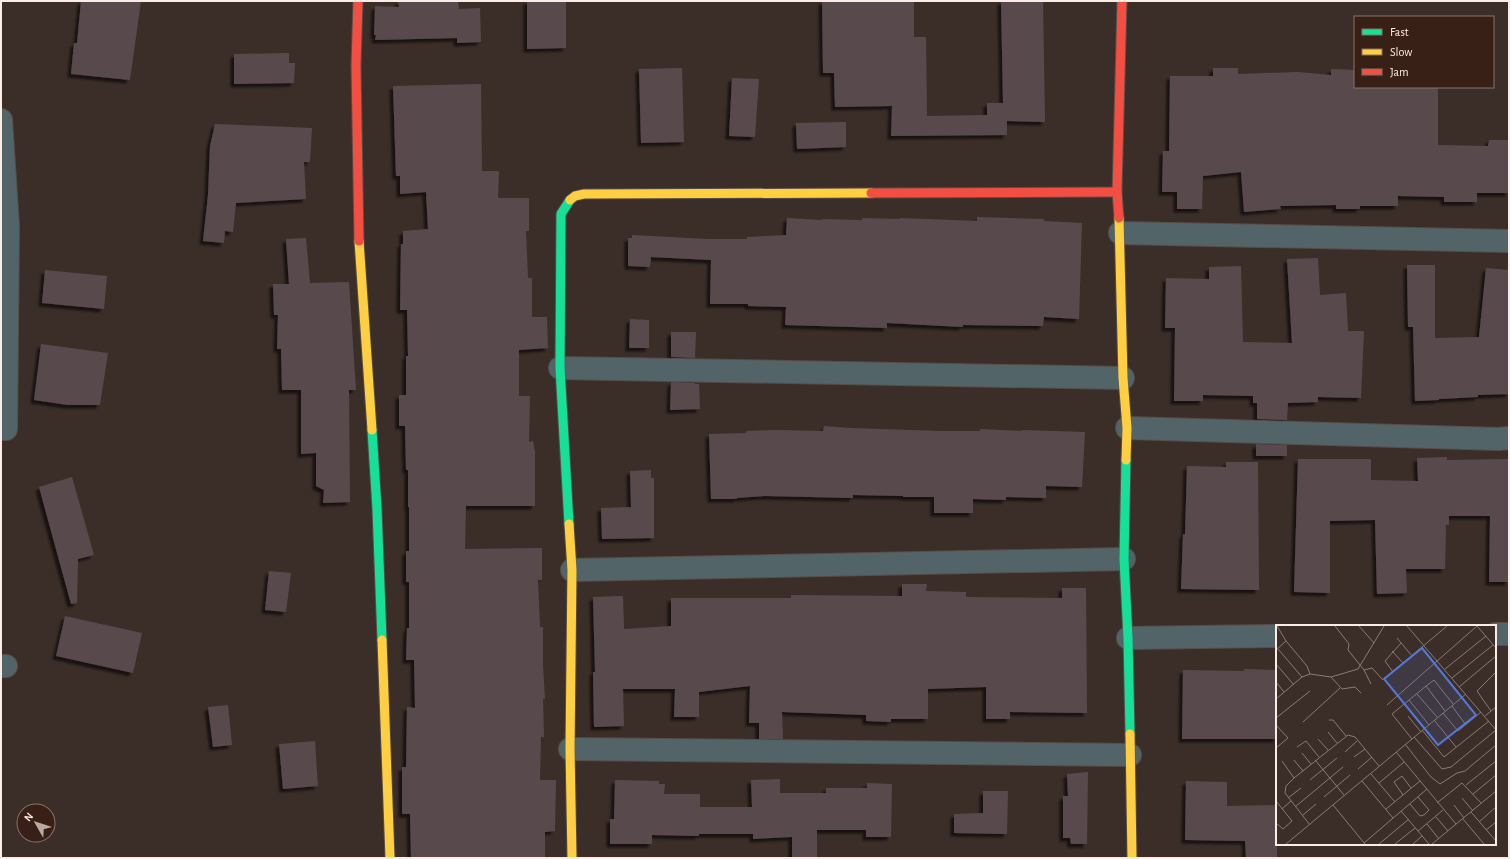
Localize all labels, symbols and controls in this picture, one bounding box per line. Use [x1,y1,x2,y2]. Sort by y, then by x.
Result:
legend [1354,16,1494,88]
text: Fast [1390,26,1409,38]
text: Slow [1390,46,1412,58]
text: Jam [1390,66,1409,78]
inset map [1276,625,1496,845]
north arrow [16,803,56,843]
text: N [22,811,35,823]

